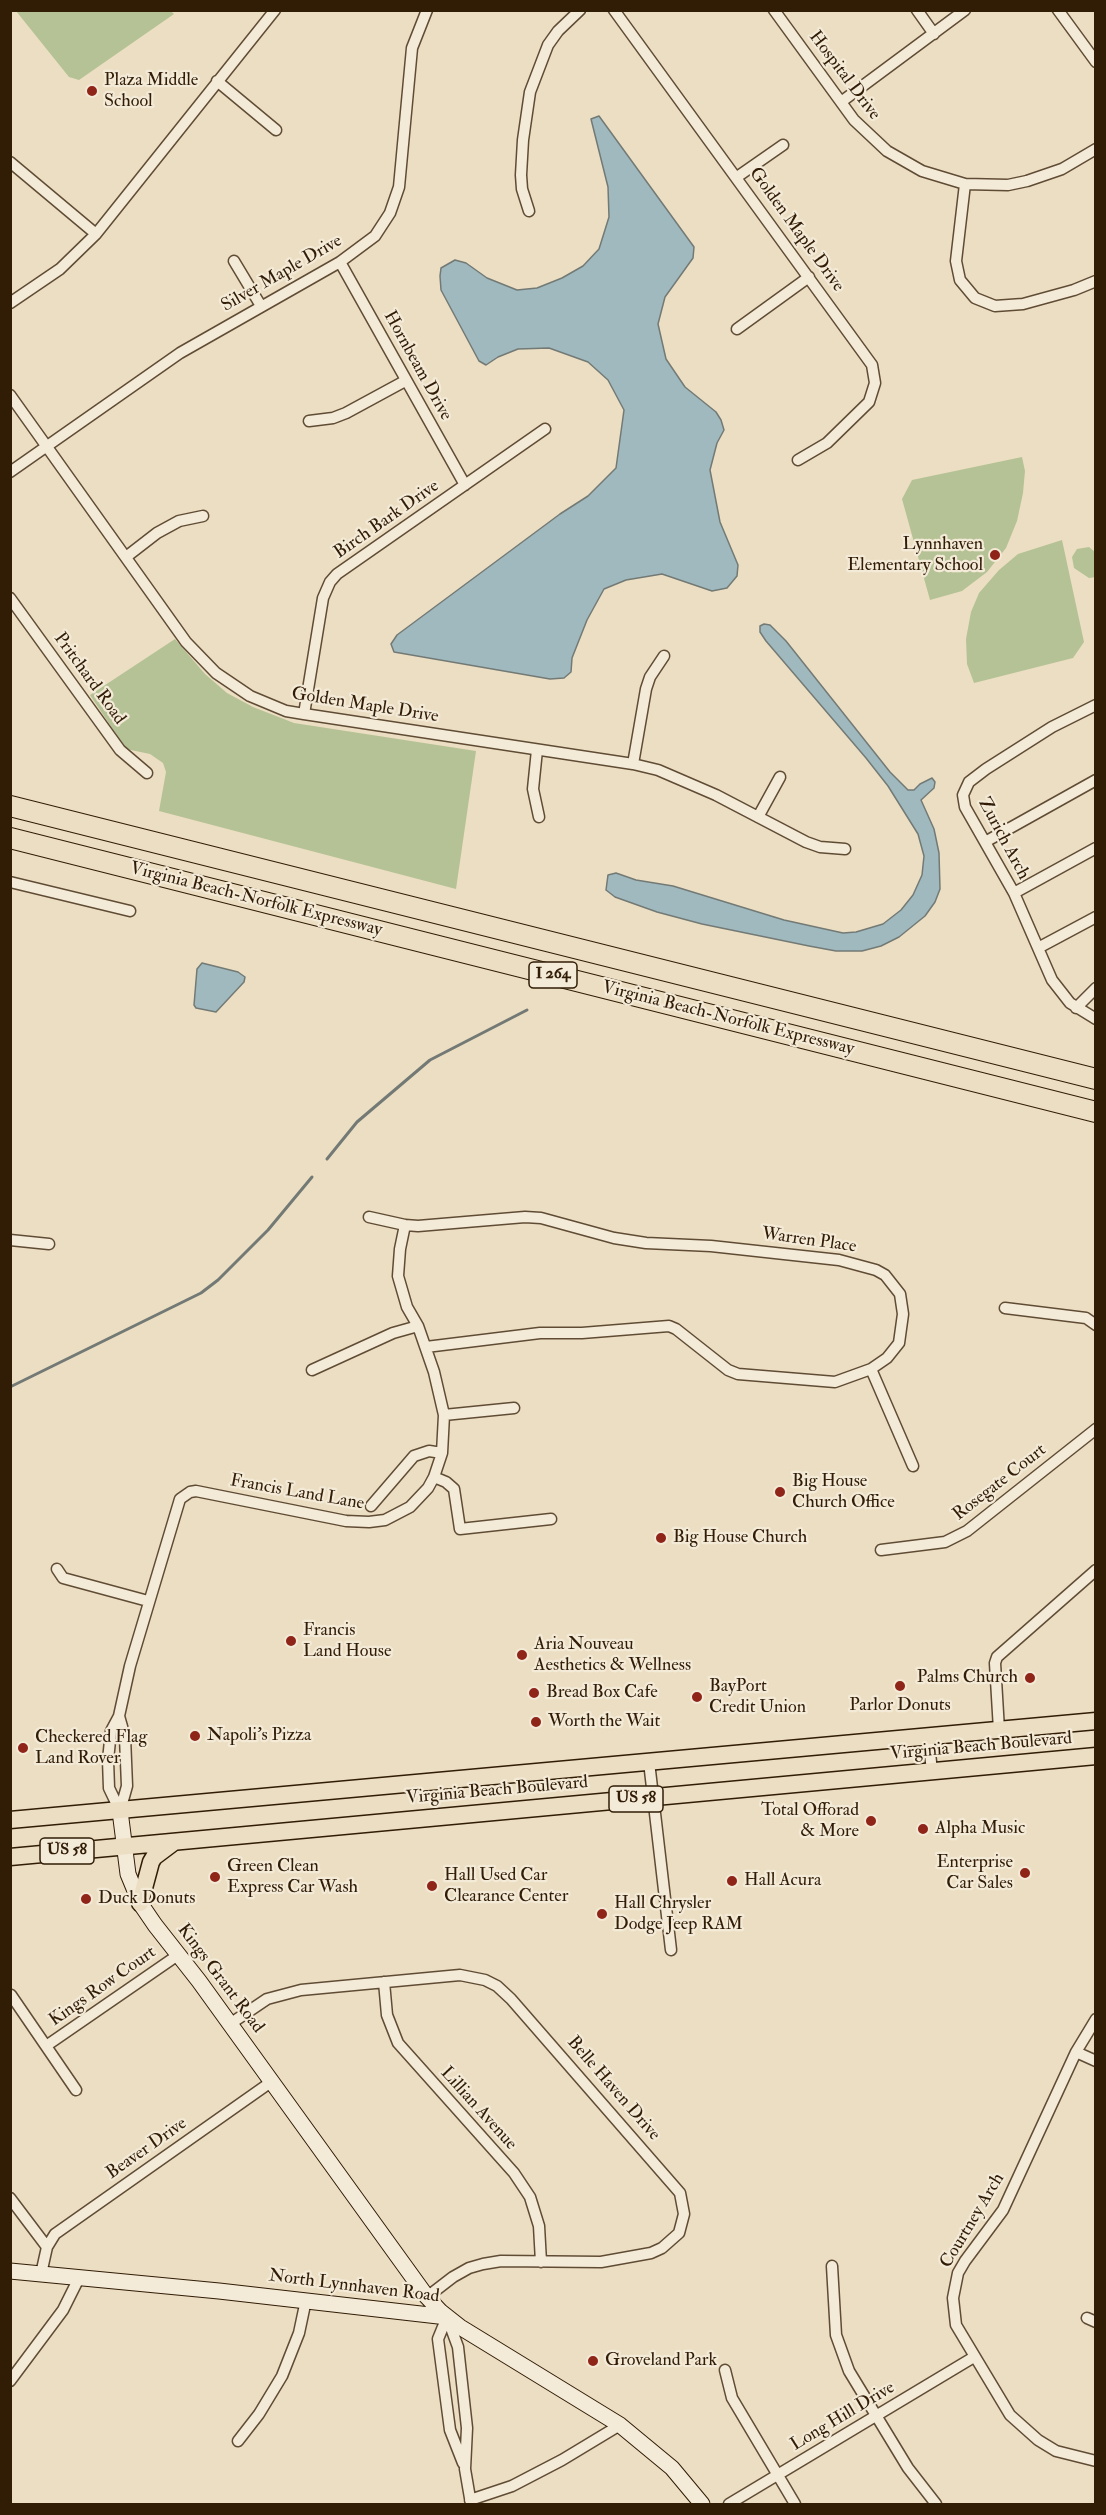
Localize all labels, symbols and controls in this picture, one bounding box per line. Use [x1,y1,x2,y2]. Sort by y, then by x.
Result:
street label: Hospital Drive [804,27,884,125]
place label: Plaza Middle School [104,70,198,112]
marker: Plaza Middle School [85,84,99,98]
street label: Golden Maple Drive [744,164,848,296]
street label: Silver Maple Drive [218,231,346,317]
street label: Hornbeam Drive [378,307,456,425]
street label: Birch Bark Drive [330,476,444,564]
place label: Lynnhaven Elementary School [847,534,983,576]
marker: Lynnhaven Elementary School [988,548,1002,562]
street label: Pritchard Road [48,629,130,729]
street label: Golden Maple Drive [290,684,440,728]
street label: Zurich Arch [972,794,1034,884]
street label: Virginia Beach-Norfolk Expressway [128,858,384,942]
road number: I 264 [529,962,577,988]
street label: Virginia Beach-Norfolk Expressway [600,977,856,1061]
street label: Warren Place [760,1224,858,1258]
street label: Rosegate Court [949,1440,1051,1526]
street label: Francis Land Lane [228,1471,366,1515]
place label: Big House Church Office [792,1471,895,1514]
marker: Big House Church Office [773,1485,787,1499]
place label: Big House Church [673,1527,807,1549]
marker: Big House Church [654,1531,668,1545]
place label: Francis Land House [303,1620,392,1662]
marker: Francis Land House [284,1634,298,1648]
place label: Aria Nouveau Aesthetics & Wellness [534,1634,691,1676]
marker: Aria Nouveau Aesthetics & Wellness [515,1648,529,1662]
place label: Palms Church [917,1667,1018,1689]
marker: Palms Church [1023,1671,1037,1685]
place label: BayPort Credit Union [709,1676,806,1718]
marker: Parlor Donuts [893,1679,907,1693]
place label: Bread Box Cafe [546,1682,658,1704]
marker: Bread Box Cafe [527,1686,541,1700]
marker: BayPort Credit Union [690,1690,704,1704]
place label: Parlor Donuts [849,1695,951,1717]
place label: Worth the Wait [548,1711,660,1733]
marker: Worth the Wait [529,1715,543,1729]
place label: Napoli's Pizza [207,1725,311,1747]
place label: Checkered Flag Land Rover [35,1727,147,1770]
street label: Virginia Beach Boulevard [889,1728,1073,1766]
marker: Napoli's Pizza [188,1729,202,1743]
marker: Checkered Flag Land Rover [16,1741,30,1755]
street label: Virginia Beach Boulevard [405,1772,589,1810]
road number: US 58 [609,1786,663,1812]
place label: Total Offorad & More [761,1800,859,1842]
marker: Total Offorad & More [864,1814,878,1828]
place label: Alpha Music [935,1818,1025,1840]
marker: Alpha Music [916,1822,930,1836]
road number: US 58 [40,1838,94,1864]
place label: Enterprise Car Sales [937,1852,1013,1894]
place label: Green Clean Express Car Wash [227,1856,358,1898]
place label: Hall Used Car Clearance Center [444,1865,569,1908]
marker: Enterprise Car Sales [1018,1866,1032,1880]
marker: Green Clean Express Car Wash [208,1870,222,1884]
place label: Hall Acura [744,1870,821,1892]
marker: Hall Acura [725,1874,739,1888]
marker: Hall Used Car Clearance Center [425,1879,439,1893]
place label: Duck Donuts [98,1888,195,1910]
marker: Duck Donuts [79,1892,93,1906]
place label: Hall Chrysler Dodge Jeep RAM [614,1893,743,1936]
marker: Hall Chrysler Dodge Jeep RAM [595,1907,609,1921]
street label: Kings Grant Road [172,1920,268,2038]
street label: Kings Row Court [45,1942,161,2032]
street label: Belle Haven Drive [562,2032,664,2146]
street label: Lillian Avenue [435,2063,521,2155]
street label: Beaver Drive [103,2113,191,2185]
street label: Courtney Arch [936,2170,1010,2272]
street label: North Lynnhaven Road [267,2266,441,2308]
place label: Groveland Park [605,2350,717,2372]
marker: Groveland Park [586,2354,600,2368]
street label: Long Hill Drive [787,2377,899,2457]

